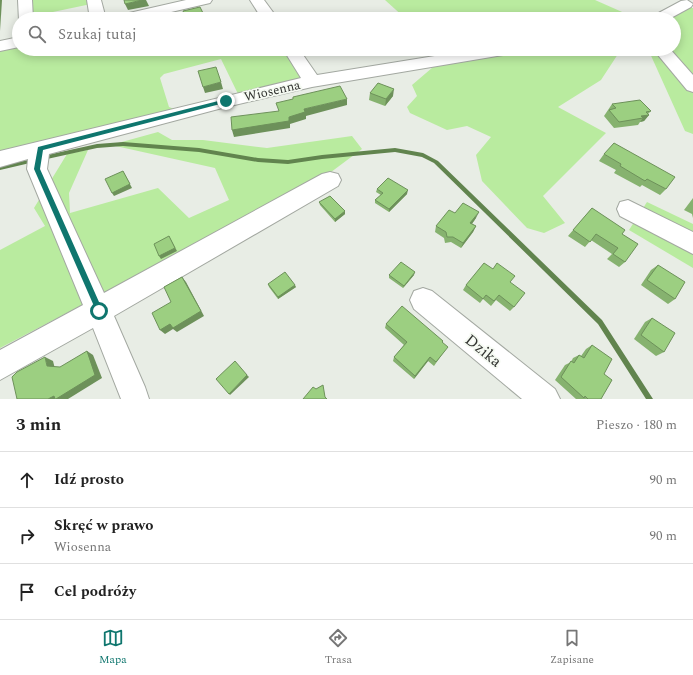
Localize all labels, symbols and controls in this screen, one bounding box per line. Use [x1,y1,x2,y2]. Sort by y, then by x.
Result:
search box [12,12,681,56]
icon: search [26,23,48,45]
text: Szukaj tutaj [58,23,137,46]
street label: Wiosenna [242,75,303,107]
route end [217,92,235,110]
route start [90,302,108,320]
street label: Dzika [460,328,507,373]
text: 3 min [16,412,61,438]
text: Pieszo · 180 m [596,415,677,435]
text: Idź prosto [54,468,124,491]
icon: ahead [16,469,38,491]
text: 90 m [650,470,677,490]
text: Skręć w prawo [54,514,153,537]
icon: right [16,525,38,547]
text: 90 m [650,526,677,546]
text: Wiosenna [54,537,111,557]
text: Cel podróży [54,580,136,603]
icon: arrive [16,581,38,603]
tab: Mapa [99,627,127,668]
tab: Trasa [325,627,352,668]
tab: Zapisane [550,627,594,668]

